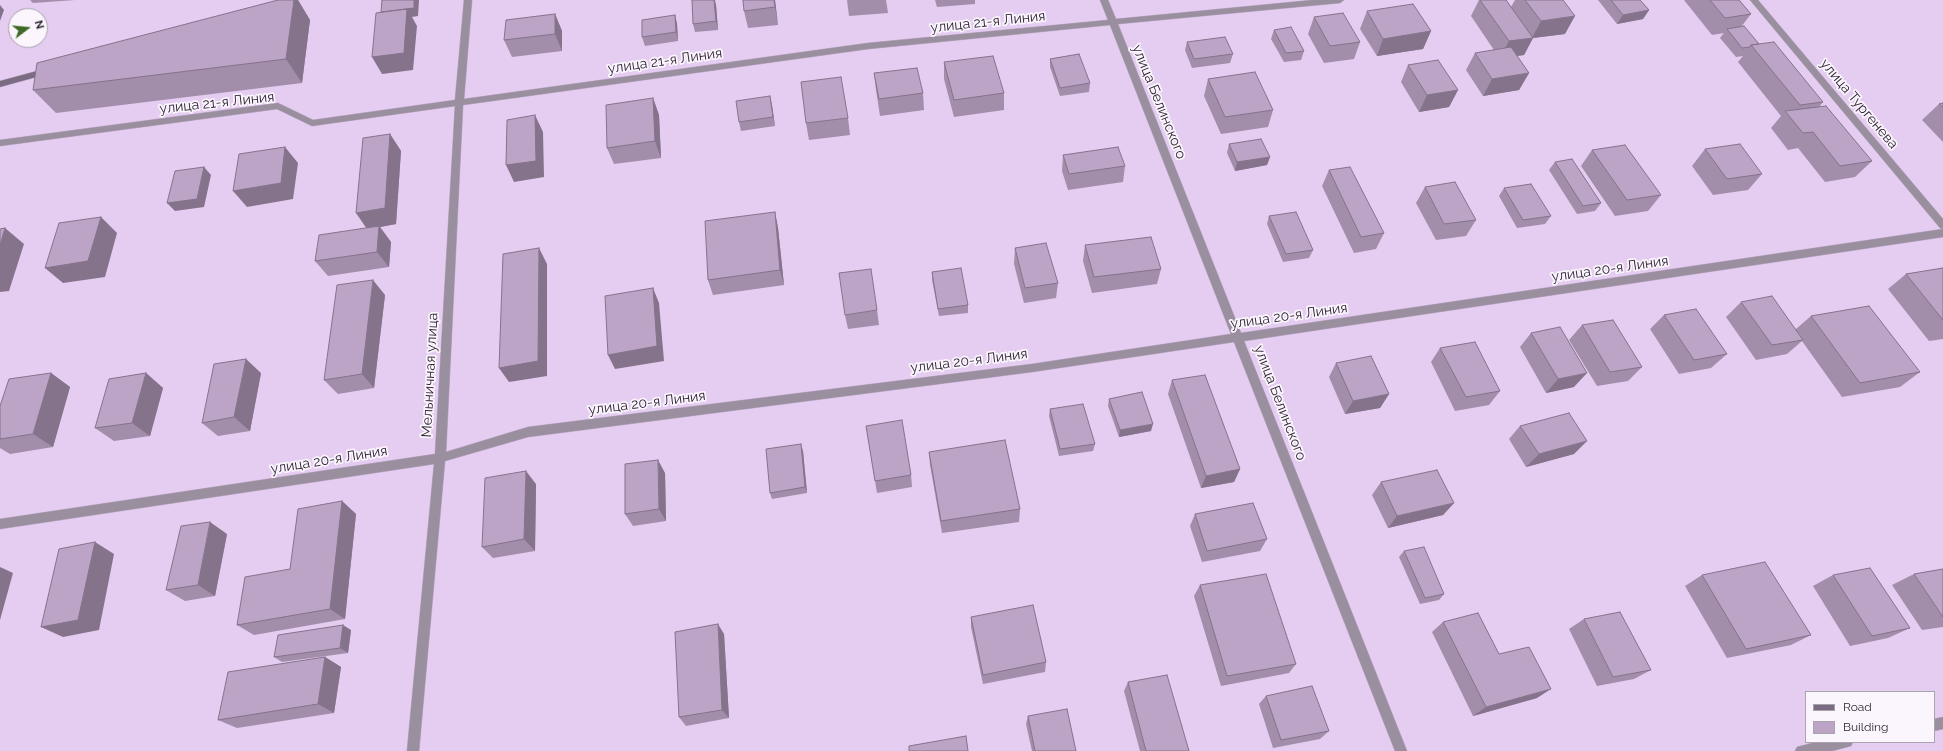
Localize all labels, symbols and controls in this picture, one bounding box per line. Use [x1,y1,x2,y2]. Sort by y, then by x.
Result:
north arrow [8,8,48,48]
street label: улица 21-я Линия [930,8,1046,36]
text: N [32,19,46,31]
street label: улица Белинского [1128,42,1190,162]
street label: улица 21-я Линия [607,45,723,77]
street label: улица Тургенева [1817,56,1901,152]
street label: улица 21-я Линия [159,89,275,117]
street label: улица 20-я Линия [1550,252,1670,286]
street label: улица 20-я Линия [1229,299,1349,333]
street label: Мельничная улица [418,312,442,438]
street label: улица Белинского [1250,343,1310,463]
street label: улица 20-я Линия [909,345,1029,377]
street label: улица 20-я Линия [587,387,707,419]
street label: улица 20-я Линия [269,442,389,478]
legend [1805,691,1935,743]
text: Road [1843,700,1872,714]
text: Building [1843,720,1889,734]

